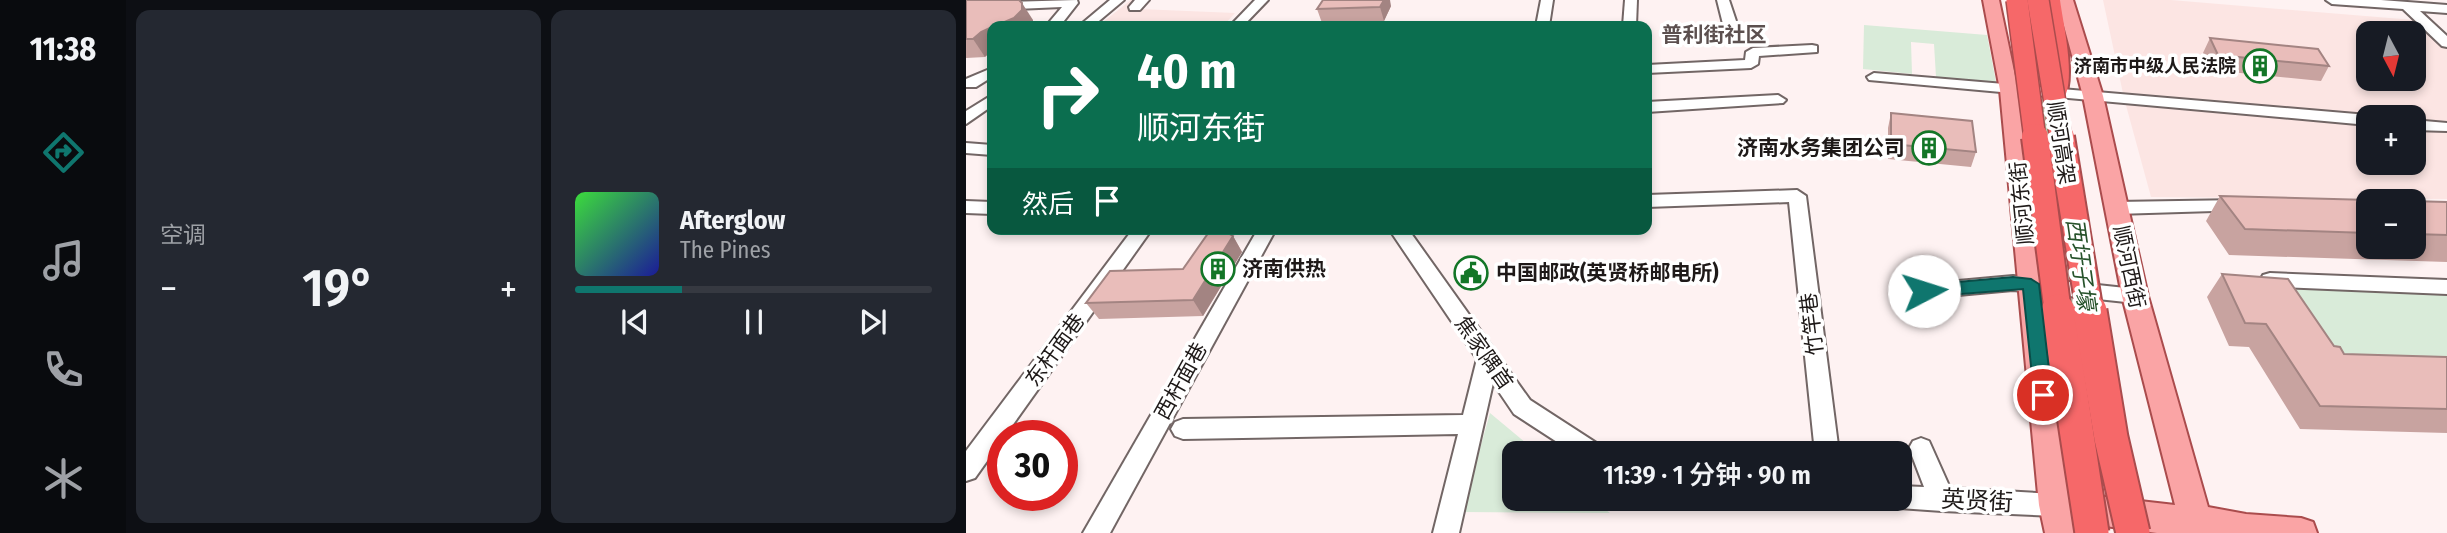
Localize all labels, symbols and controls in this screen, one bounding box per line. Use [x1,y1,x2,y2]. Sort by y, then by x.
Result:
north arrow [2356,21,2426,91]
map controls [2356,21,2426,259]
district label: 普利街社区 [1662,22,1767,48]
text: 11:38 [30,30,96,68]
text: 40 m [1137,42,1237,101]
building icon: 济南市中级人民法院 [2241,47,2279,85]
icon: right [1022,49,1113,140]
place label: 济南市中级人民法院 [2074,55,2236,77]
street label: 顺河高架 [2042,99,2080,187]
button: + [2356,105,2426,175]
text: 顺河东街 [1137,109,1265,147]
icon: directions [39,128,88,177]
building icon: 济南水务集团公司 [1910,129,1948,167]
place label: 济南水务集团公司 [1737,135,1905,161]
street label: 顺河东街 [2005,160,2039,246]
icon: arrive [1088,182,1126,220]
text: 然后 [1022,189,1074,220]
button: − [2356,189,2426,259]
text: Afterglow [680,205,785,236]
water label: 西圩子壕 [2061,216,2102,315]
text: 空调 [160,221,206,249]
street label: 顺河西街 [2108,223,2150,311]
icon: music [39,236,88,285]
text: The Pines [680,236,771,264]
building icon: 济南供热 [1199,250,1237,288]
public building icon: 中国邮政(英贤桥邮电所) [1452,254,1490,292]
position arrow [1887,254,1961,328]
place label: 济南供热 [1242,256,1326,282]
text: 19° [302,257,375,320]
place label: 中国邮政(英贤桥邮电所) [1496,260,1719,286]
text: − [160,266,177,312]
text: + [500,266,517,312]
street label: 竹竿巷 [1795,291,1829,357]
icon: previous [616,303,654,341]
icon: pause [735,303,773,341]
icon: next [854,303,892,341]
street label: 东杆面巷 [1020,308,1090,392]
street label: 焦家隅首 [1449,311,1519,395]
street label: 西杆面巷 [1149,338,1213,424]
icon: phone [39,345,88,394]
pin [2013,365,2073,425]
icon: arrive [2024,376,2062,414]
speed limit sign: 30 [987,420,1078,511]
icon: climate [39,454,88,503]
text: 11:39 · 1 分钟 · 90 m [1603,460,1811,491]
street label: 英贤街 [1940,485,2014,517]

